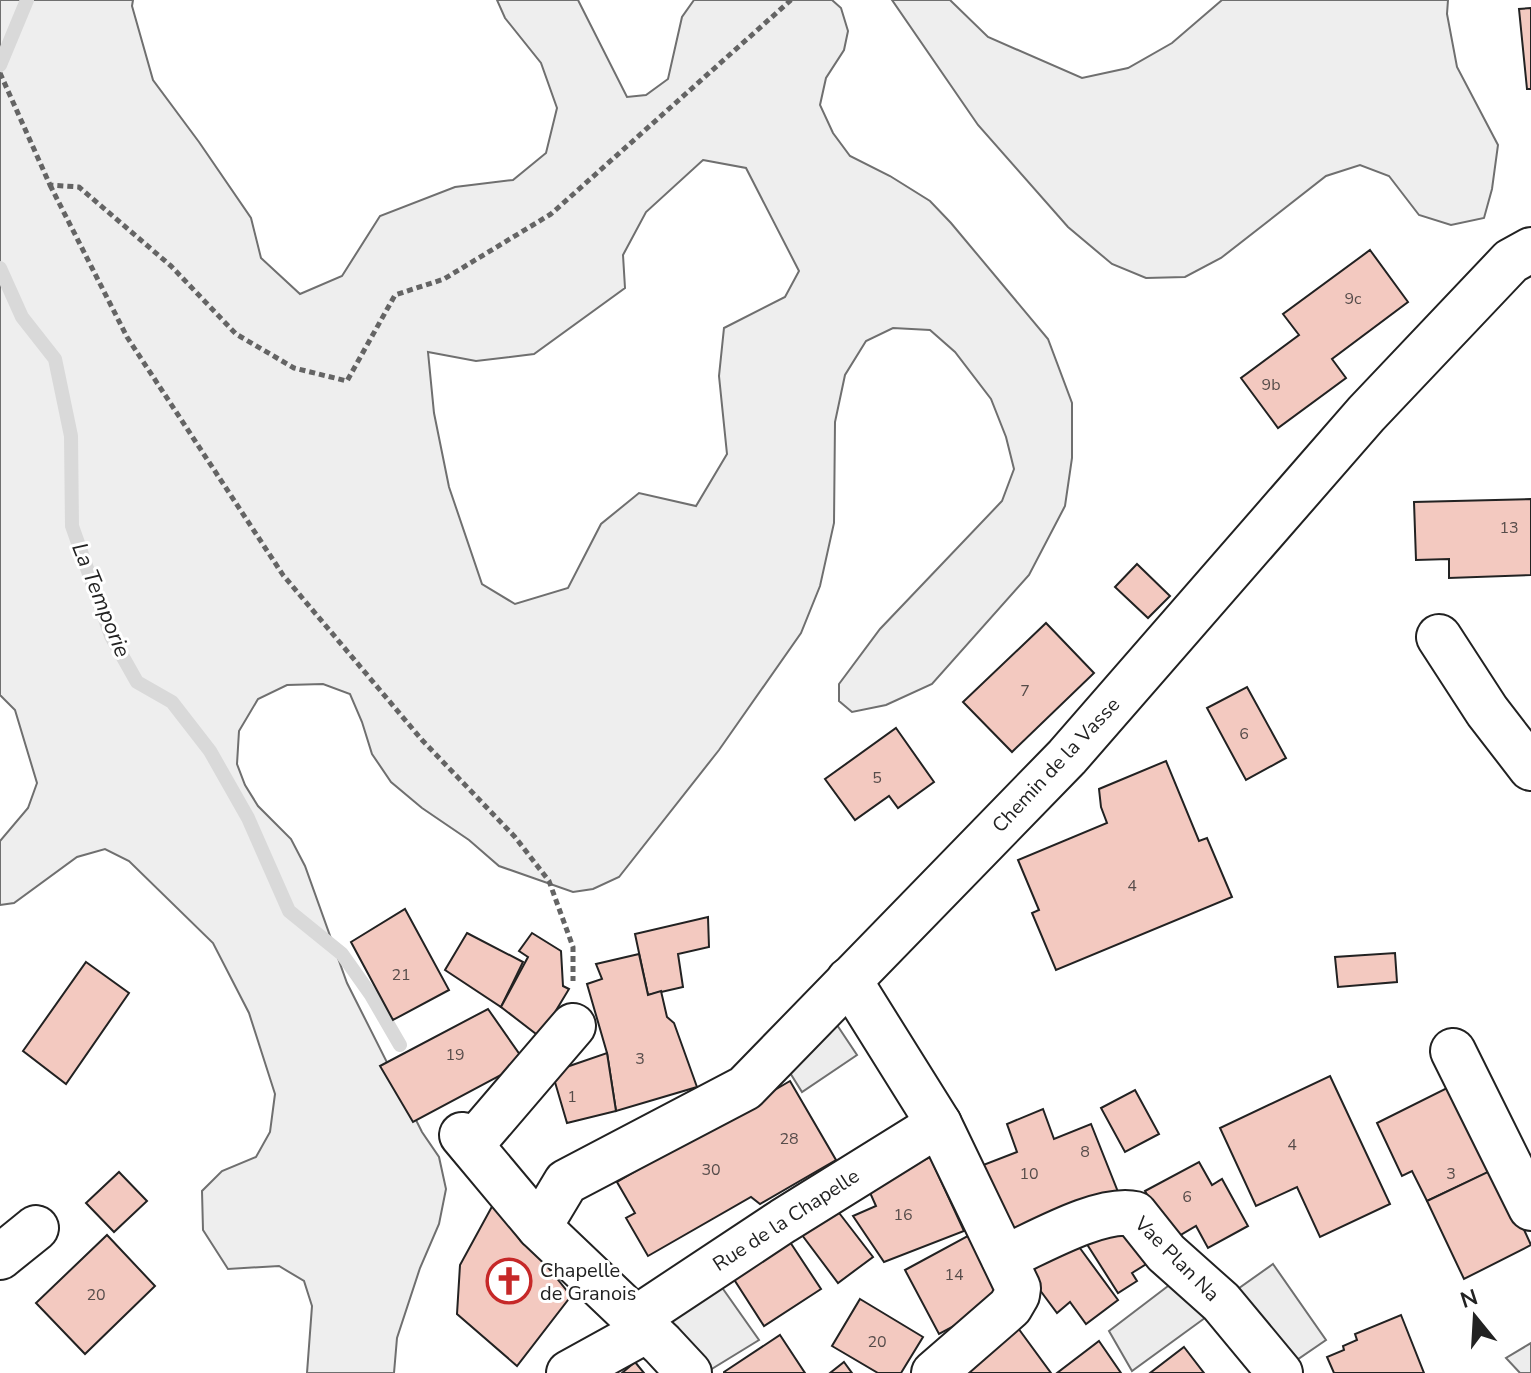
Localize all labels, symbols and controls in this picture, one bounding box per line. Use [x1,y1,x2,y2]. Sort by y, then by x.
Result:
house number: 9c [1344,288,1362,310]
house number: 9b [1262,374,1280,396]
house number: 13 [1499,517,1519,539]
water label: La Temporie [64,538,138,662]
house number: 7 [1020,680,1030,702]
street label: Chemin de la Vasse [986,691,1126,839]
house number: 6 [1239,723,1249,745]
house number: 5 [872,767,882,789]
house number: 4 [1127,875,1137,897]
house number: 21 [391,964,411,986]
house number: 19 [445,1044,465,1066]
house number: 3 [635,1048,645,1070]
house number: 1 [567,1086,577,1108]
house number: 28 [779,1128,799,1150]
house number: 4 [1287,1134,1297,1156]
house number: 8 [1080,1141,1090,1163]
house number: 30 [701,1159,721,1181]
street label: Rue de la Chapelle [708,1162,864,1278]
house number: 10 [1019,1163,1039,1185]
house number: 3 [1446,1163,1456,1185]
house number: 6 [1182,1186,1192,1208]
house number: 16 [893,1204,913,1226]
street label: Vae Plan Na [1128,1210,1225,1307]
church icon: Chapelle de Granois [485,1257,533,1305]
place label: Chapelle de Granois [540,1257,636,1307]
house number: 14 [944,1264,964,1286]
north arrow [1435,1277,1515,1357]
text: N [1457,1282,1482,1316]
house number: 20 [86,1284,106,1306]
house number: 20 [867,1331,887,1353]

